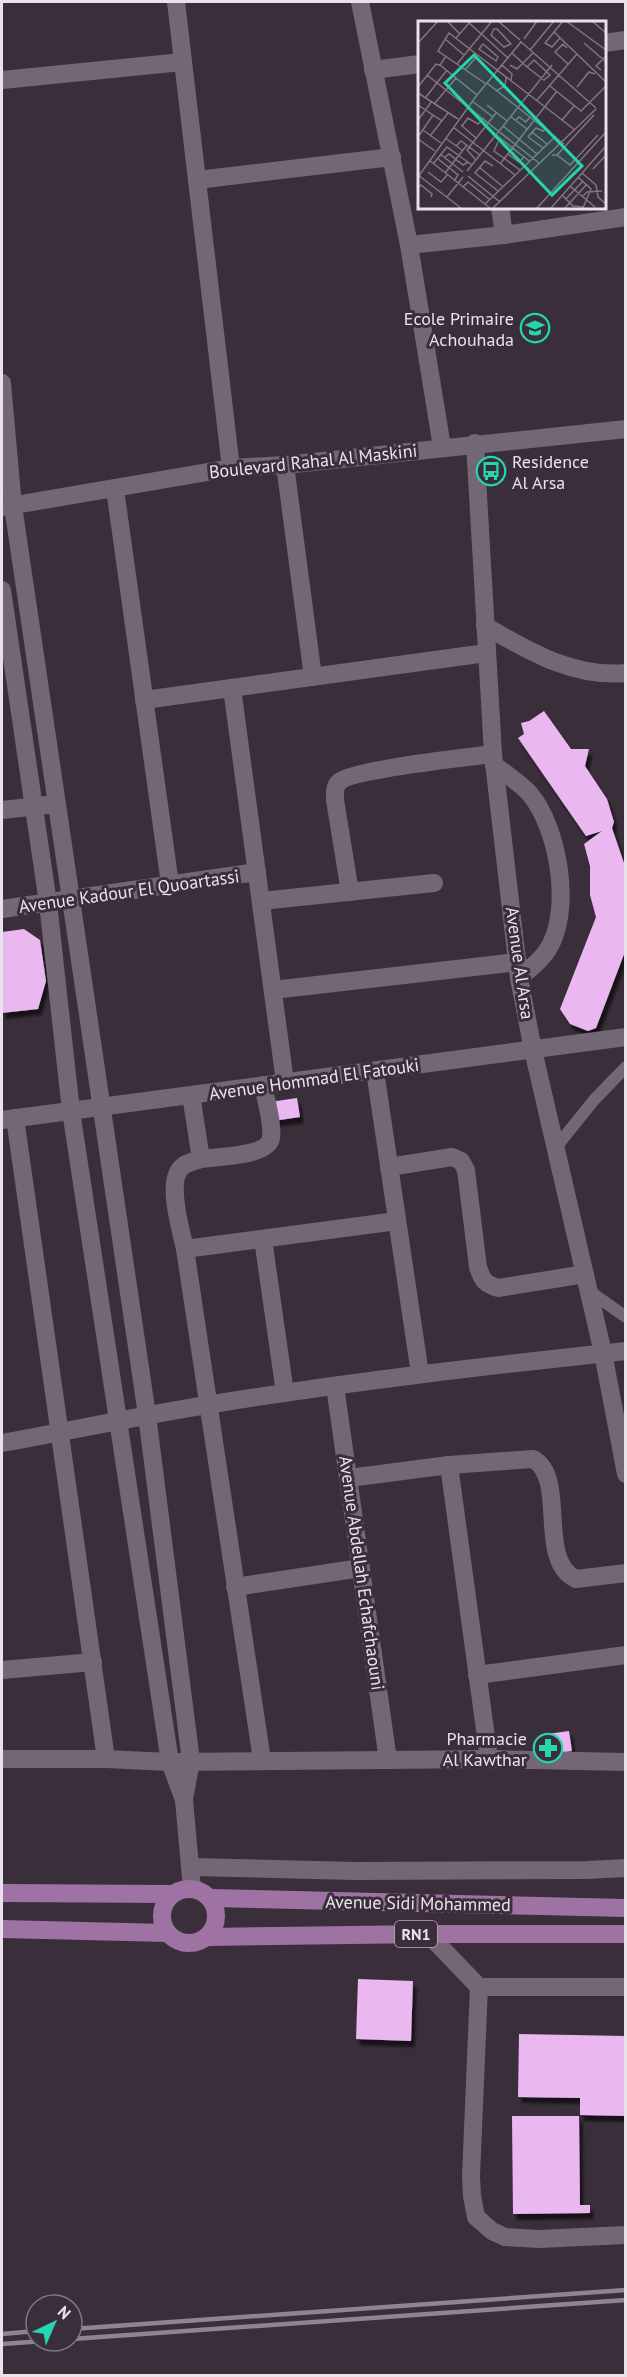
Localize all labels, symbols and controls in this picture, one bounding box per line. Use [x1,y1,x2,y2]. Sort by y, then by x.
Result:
inset map [418,21,606,208]
place label: Ecole Primaire Achouhada [404,307,514,351]
school or university icon: Ecole Primaire Achouhada [519,312,551,344]
street label: Boulevard Rahal Al Maskini [208,439,418,483]
place label: Residence Al Arsa [512,450,589,494]
bus stop icon: Residence Al Arsa [475,455,507,487]
street label: Avenue Kadour El Quoartassi [17,864,241,918]
street label: Avenue Al Arsa [501,905,539,1021]
street label: Avenue Hommad El Fatouki [207,1053,421,1105]
street label: Avenue Abdellah Echafchaouni [334,1454,390,1692]
place label: Pharmacie Al Kawthar [443,1727,527,1771]
pharmacy icon: Pharmacie Al Kawthar [532,1732,564,1764]
street label: Avenue Sidi Mohammed [325,1890,511,1916]
road number: RN1 [395,1921,437,1947]
north arrow [24,2293,84,2353]
text: N [54,2301,75,2323]

